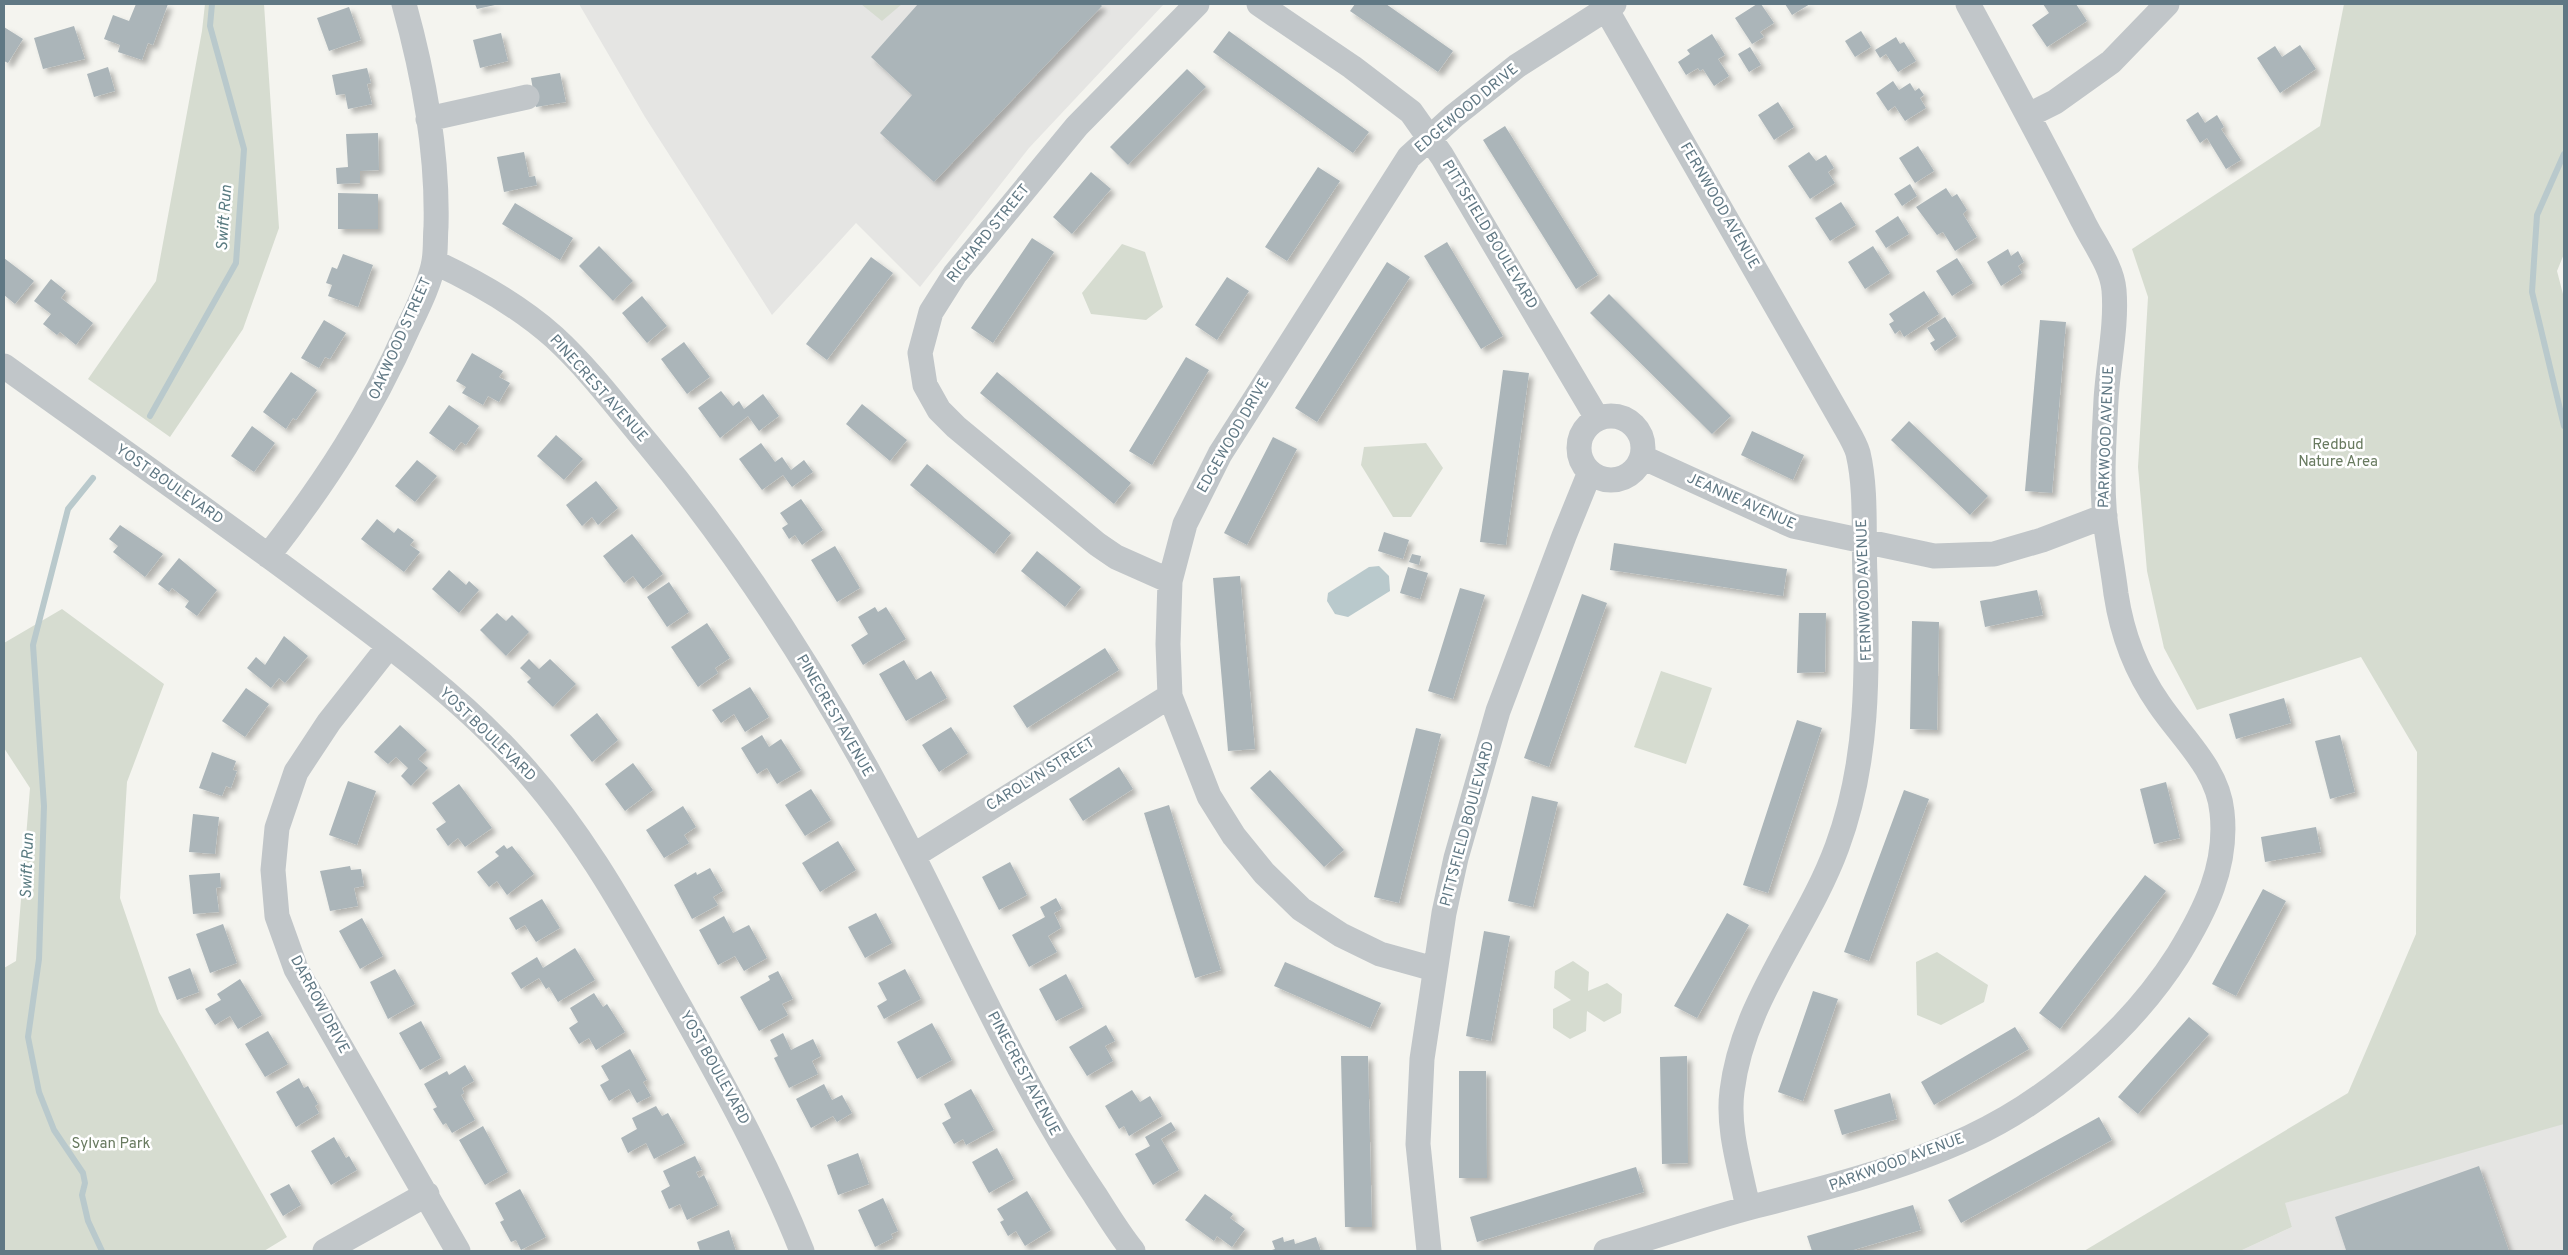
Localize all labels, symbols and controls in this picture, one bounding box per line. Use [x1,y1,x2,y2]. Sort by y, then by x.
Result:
street label: EDGEWOOD DRIVE [1411,60,1523,158]
street label: FERNWOOD AVENUE [1675,140,1763,272]
street label: PITTSFIELD BOULEVARD [1437,157,1541,313]
street label: RICHARD STREET [943,181,1035,287]
water label: Swift Run [213,184,237,252]
street label: OAKWOOD STREET [365,275,437,403]
street label: PINECREST AVENUE [545,331,651,447]
street label: PARKWOOD AVENUE [2095,366,2119,508]
street label: EDGEWOOD DRIVE [1193,375,1275,497]
park label: Redbud Nature Area [2298,436,2378,472]
street label: YOST BOULEVARD [111,441,227,529]
street label: JEANNE AVENUE [1684,469,1798,535]
street label: FERNWOOD AVENUE [1853,518,1877,662]
street label: PINECREST AVENUE [791,651,877,781]
street label: YOST BOULEVARD [435,684,539,786]
street label: CAROLYN STREET [983,734,1099,816]
street label: PITTSFIELD BOULEVARD [1437,739,1499,909]
water label: Swift Run [17,832,39,899]
street label: DARROW DRIVE [285,953,353,1057]
street label: YOST BOULEVARD [675,1008,753,1128]
street label: PINECREST AVENUE [982,1009,1064,1139]
street label: PARKWOOD AVENUE [1827,1130,1967,1196]
park label: Sylvan Park [72,1135,151,1154]

